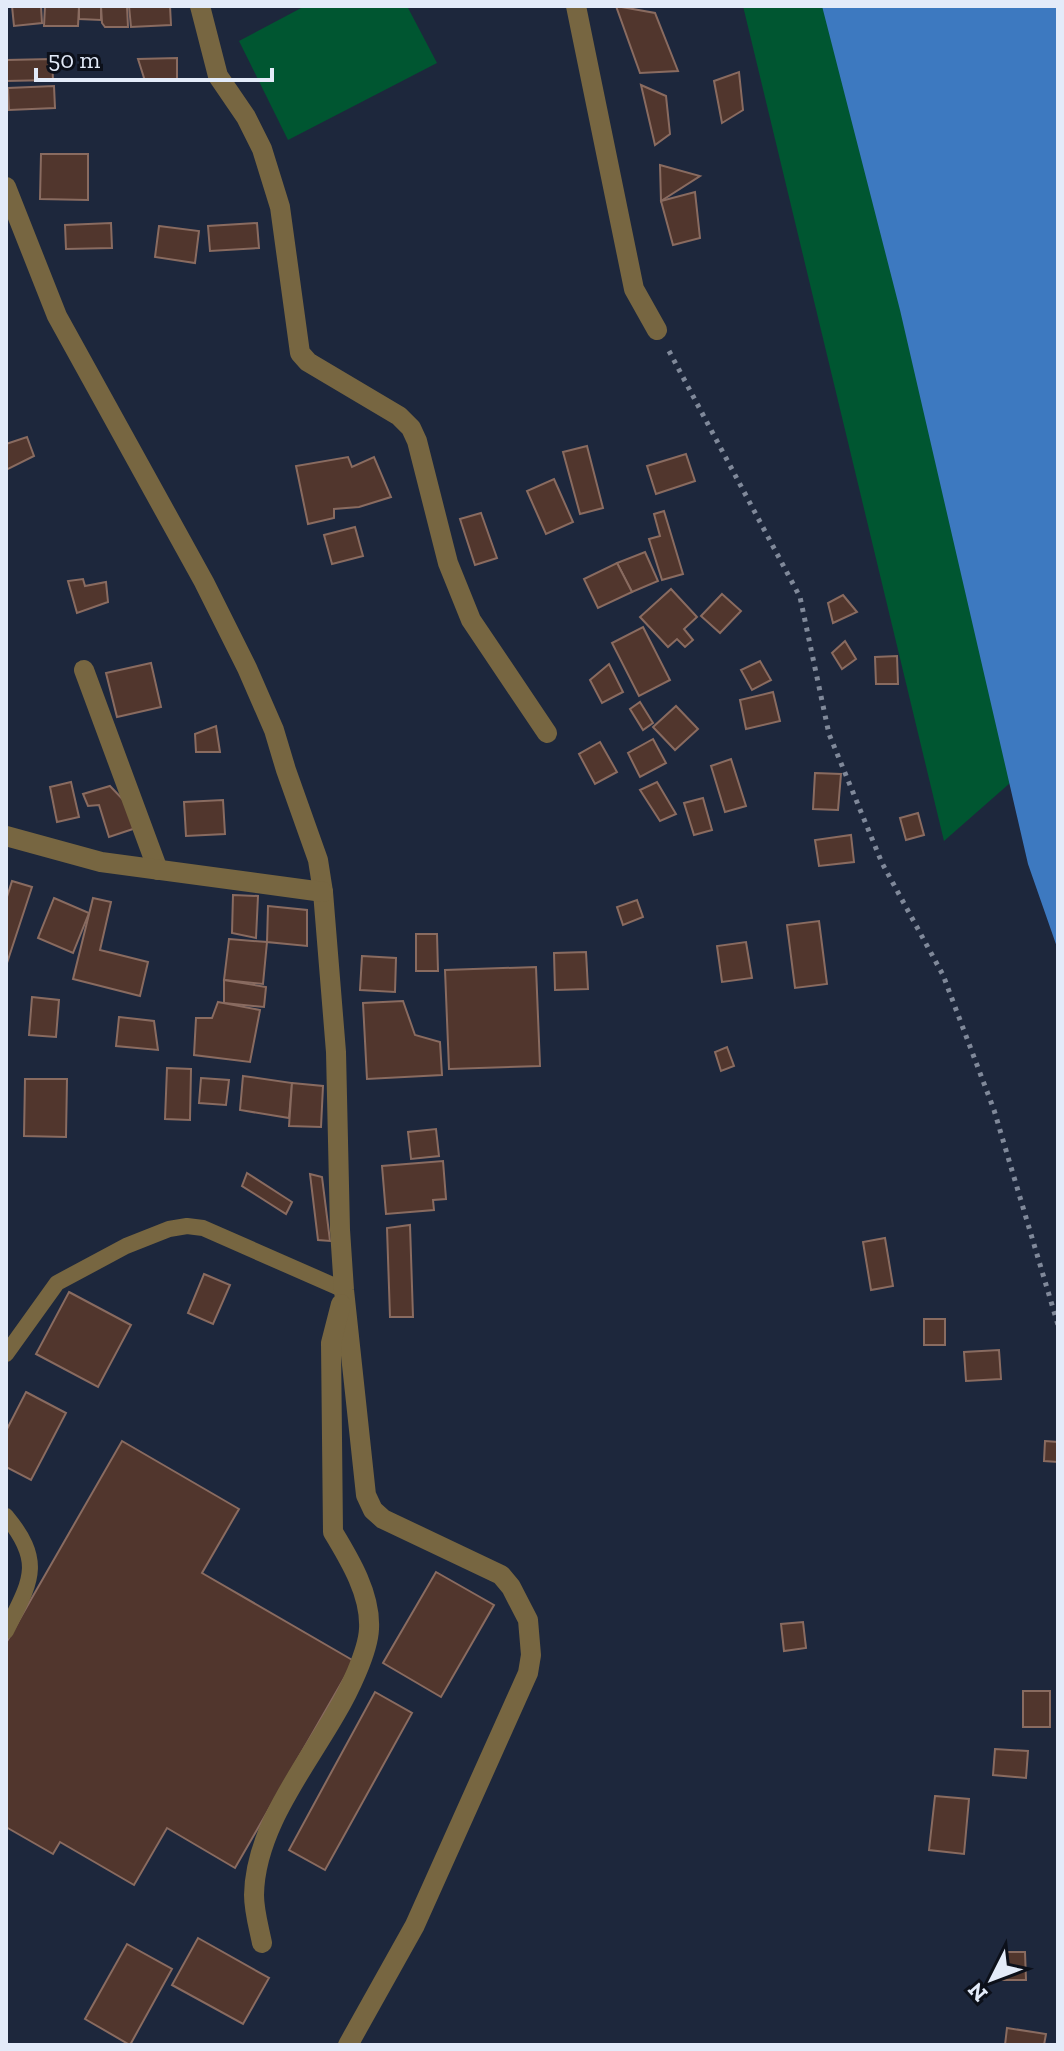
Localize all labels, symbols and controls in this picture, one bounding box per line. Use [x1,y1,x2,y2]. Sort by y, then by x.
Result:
scale bar [36,32,272,82]
text: 50 m [48,45,101,74]
north arrow [952,1939,1032,2019]
text: N [962,1977,993,2007]

